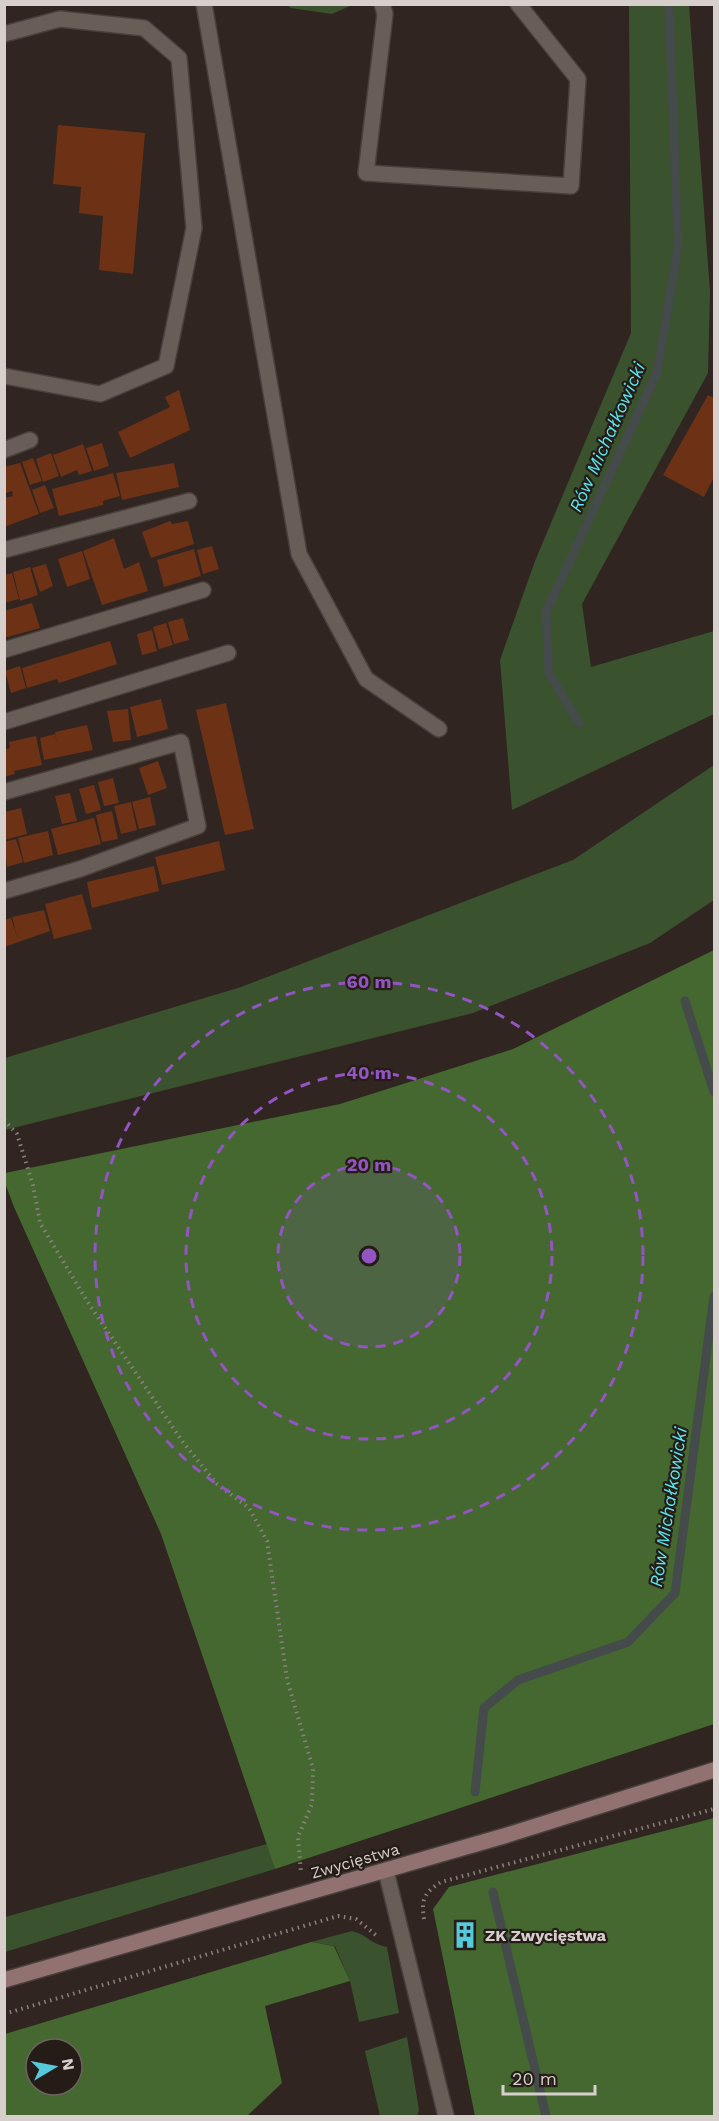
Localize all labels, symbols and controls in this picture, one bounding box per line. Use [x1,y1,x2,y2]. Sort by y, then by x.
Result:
water label: Rów Michałkowicki [565,358,650,515]
text: 60 m [347,971,391,992]
text: 40 m [346,1062,392,1083]
text: 20 m [347,1154,391,1175]
centre of rings [359,1246,379,1266]
water label: Rów Michałkowicki [645,1424,691,1588]
street label: Zwycięstwa [309,1839,401,1883]
building icon: ZK Zwycięstwa [450,1920,480,1950]
place label: ZK Zwycięstwa [485,1926,607,1945]
north arrow [24,2037,84,2097]
text: N [58,2057,79,2072]
scale bar [503,2058,594,2096]
text: 20 m [512,2068,557,2089]

